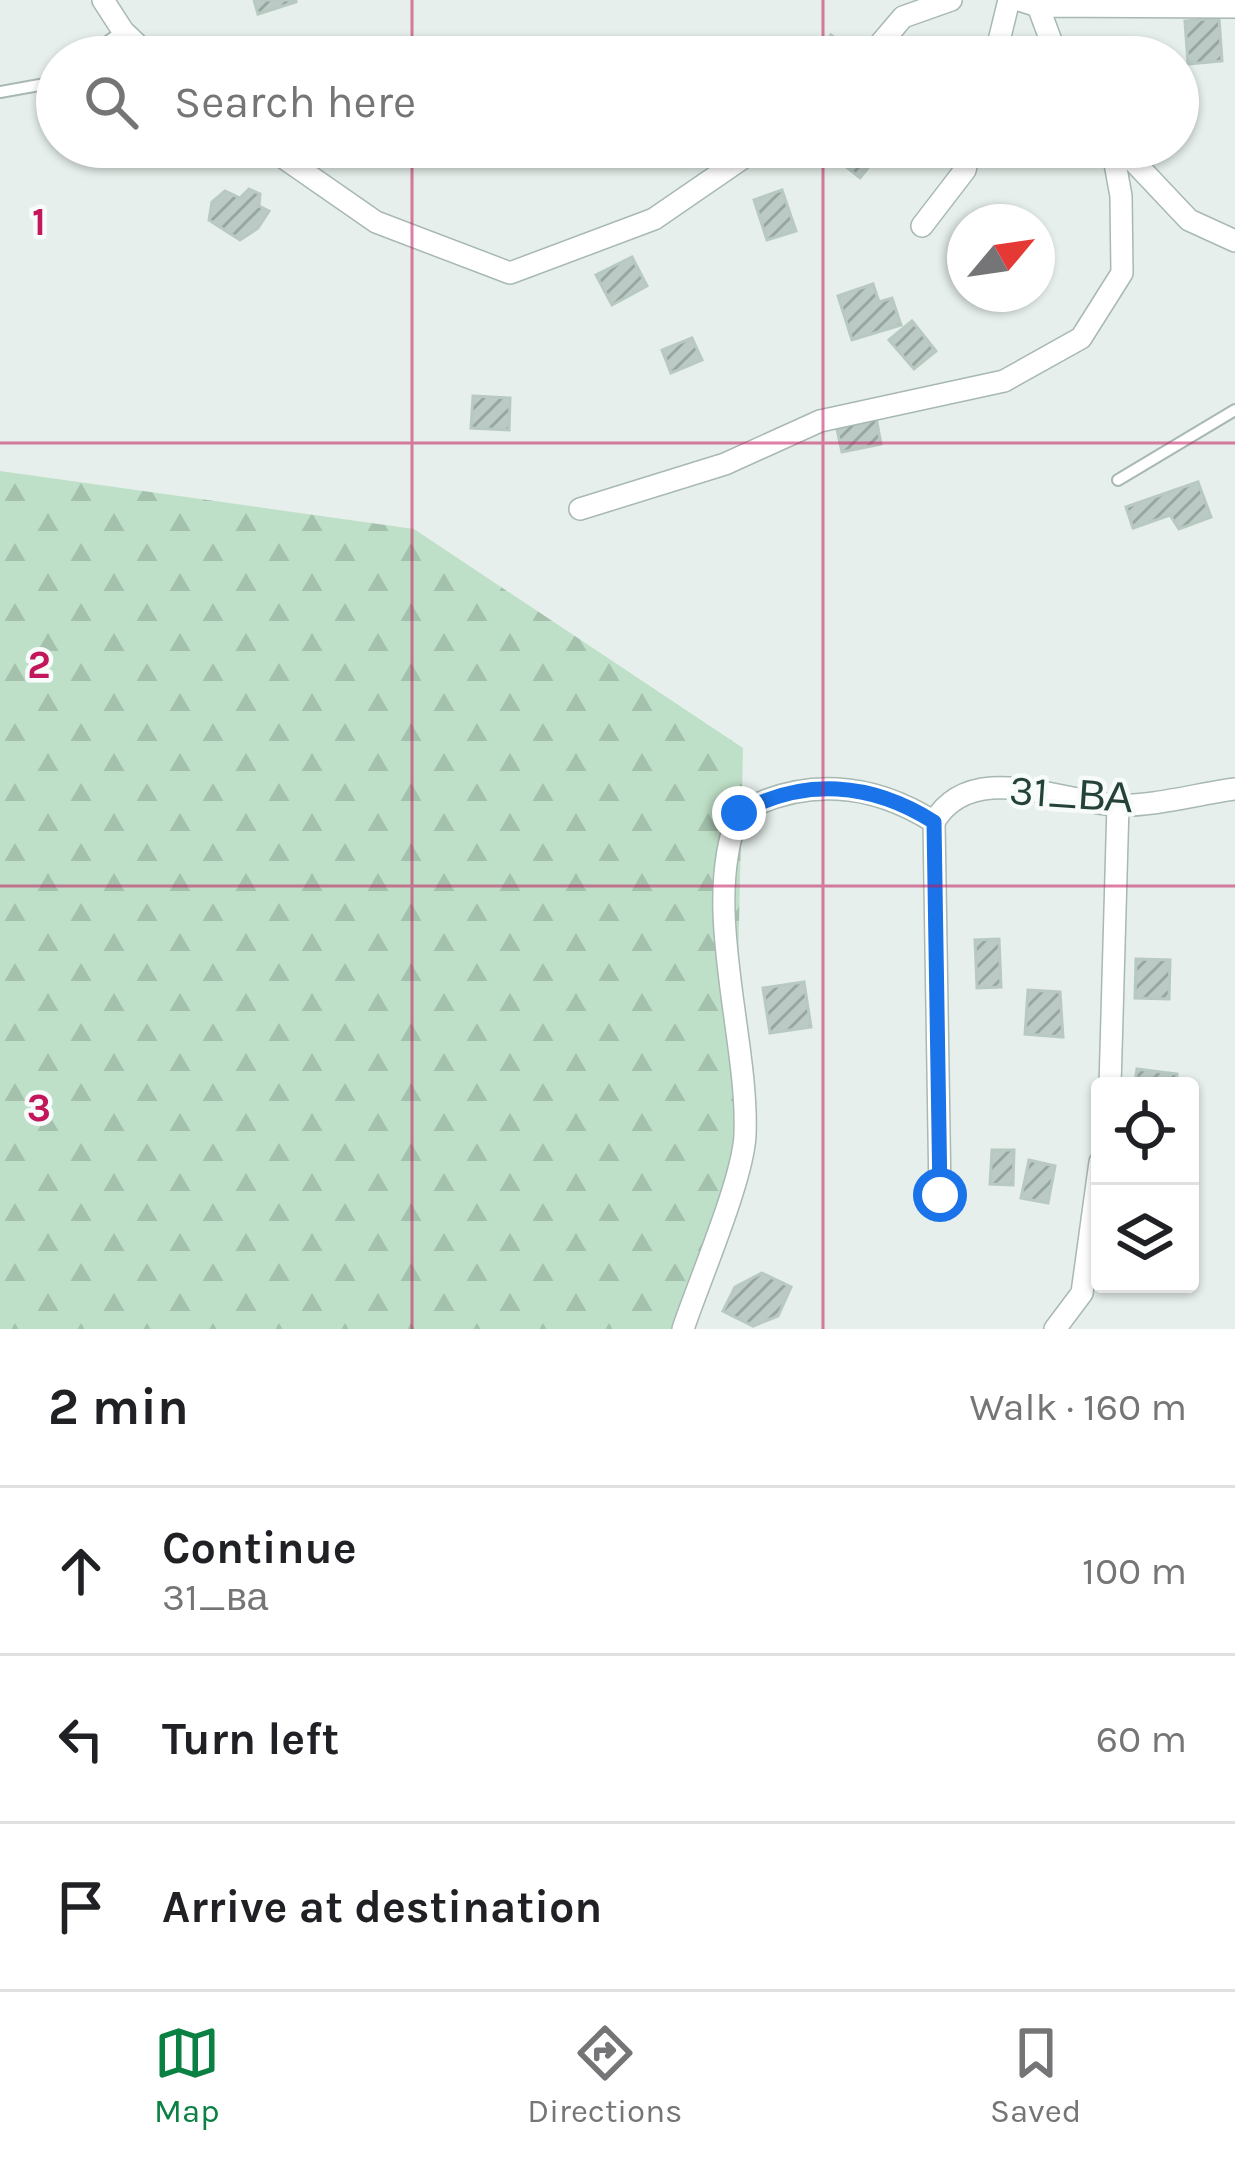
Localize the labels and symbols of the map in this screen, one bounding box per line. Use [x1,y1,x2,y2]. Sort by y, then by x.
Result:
text: 1 [32,199,46,245]
north arrow [947,204,1055,312]
text: 2 [27,642,51,688]
street label: 31_ВА [1008,765,1134,823]
route end [712,786,766,840]
text: 3 [27,1085,51,1131]
route start [913,1168,967,1222]

